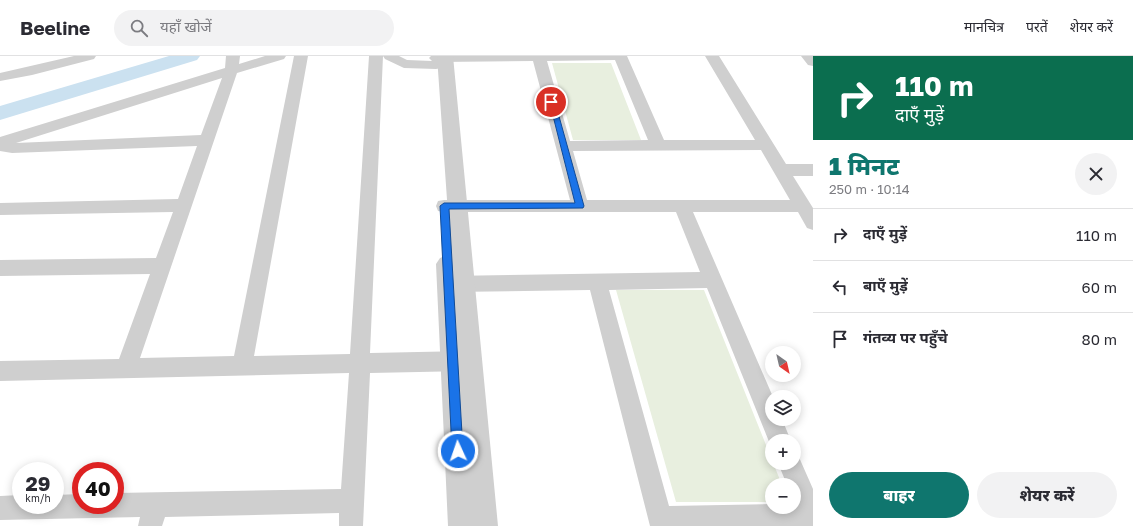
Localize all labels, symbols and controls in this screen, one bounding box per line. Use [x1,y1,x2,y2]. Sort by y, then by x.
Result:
search box [114,10,394,46]
text: Beeline [20,16,90,39]
icon: search [128,17,150,39]
text: यहाँ खोजें [160,17,212,35]
text: मानचित्र [964,18,1004,35]
text: परतें [1026,18,1048,35]
text: शेयर करें [1070,18,1113,35]
text: 110 m [895,69,974,102]
icon: right [829,72,881,124]
pin [534,85,568,119]
icon: arrive [540,91,562,113]
text: दाएँ मुड़ें [895,103,944,125]
text: 1 मिनट [829,151,899,180]
button: close [1075,153,1117,195]
text: 250 m · 10:14 [829,181,910,197]
icon: right [829,224,851,246]
text: दाएँ मुड़ें [863,224,907,242]
text: 110 m [1076,226,1117,244]
icon: left [829,276,851,298]
text: बाएँ मुड़ें [863,276,908,294]
text: 60 m [1082,278,1117,296]
icon: arrive [829,328,851,350]
text: गंतव्य पर पहुँचे [863,328,948,346]
text: 80 m [1082,330,1117,348]
north arrow [765,346,801,382]
map controls [765,346,801,514]
button: layers [765,390,801,426]
position arrow [437,430,479,472]
button: + [765,434,801,470]
speed limit sign: 40 [72,462,124,514]
text: 29 [26,471,50,495]
button: बाहर [829,472,969,518]
button: शेयर करें [977,472,1117,518]
button: − [765,478,801,514]
text: km/h [25,492,51,504]

